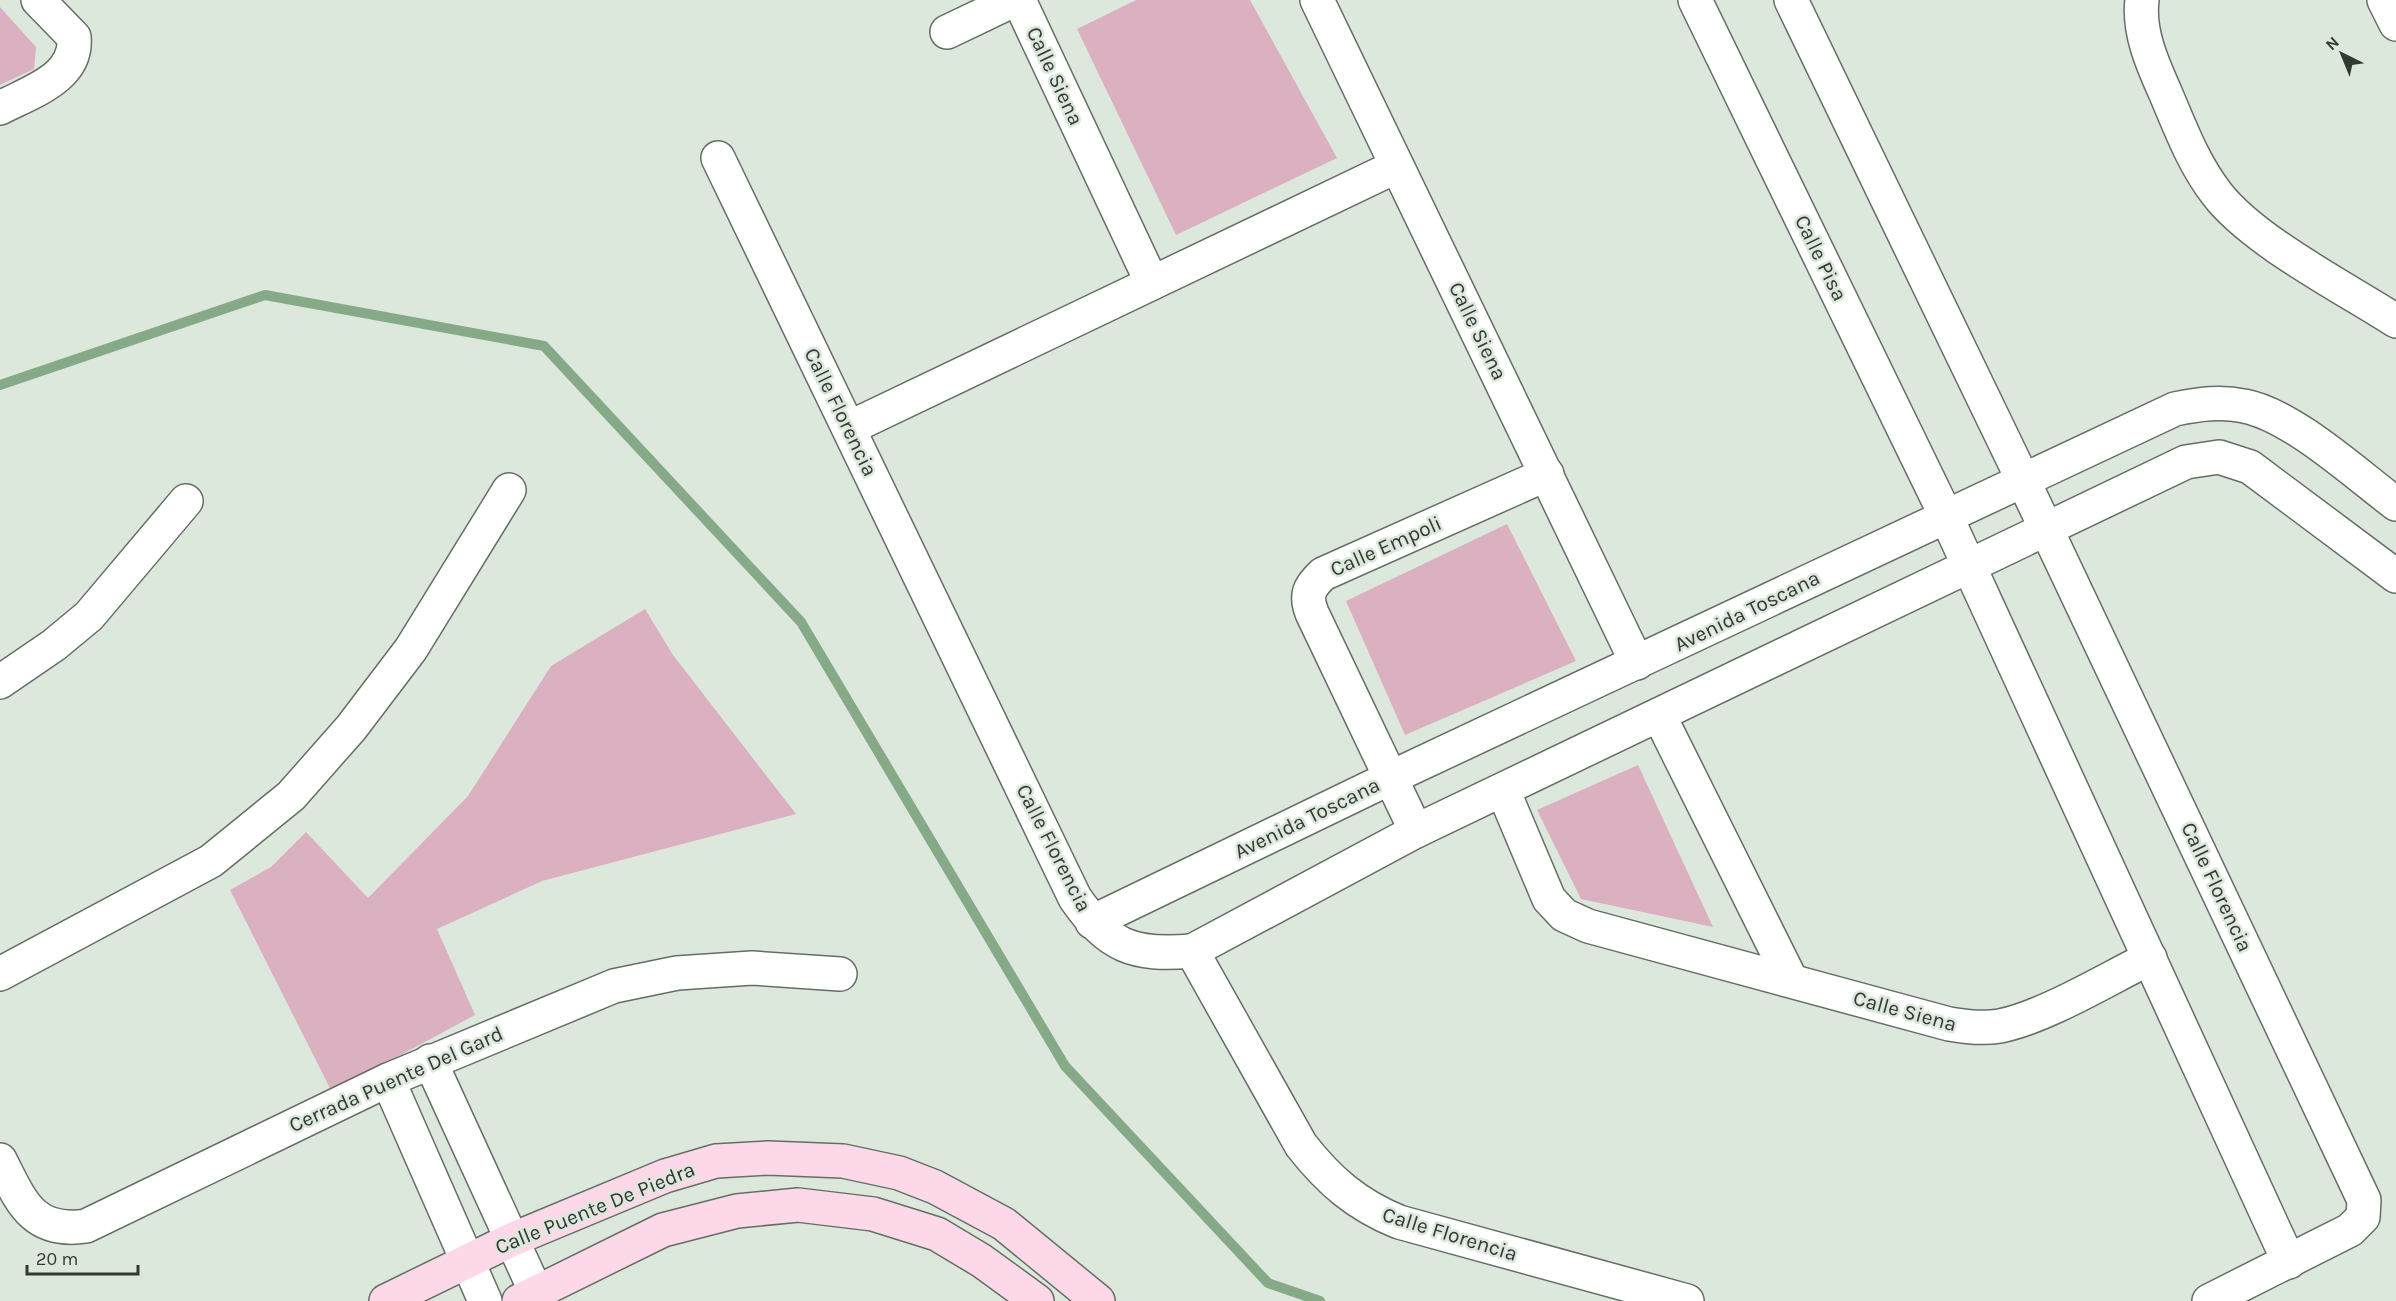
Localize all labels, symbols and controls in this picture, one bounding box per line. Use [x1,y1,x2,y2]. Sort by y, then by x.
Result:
street label: Calle Siena [1022,23,1088,129]
north arrow [2312,24,2372,84]
text: N [2321,33,2343,54]
street label: Calle Pisa [1790,211,1852,305]
street label: Calle Siena [1444,278,1512,384]
street label: Calle Florencia [800,344,882,480]
street label: Calle Empoli [1327,511,1445,581]
street label: Avenida Toscana [1670,565,1824,657]
street label: Avenida Toscana [1230,772,1384,864]
street label: Calle Florencia [1012,780,1096,916]
street label: Calle Florencia [2177,818,2257,956]
street label: Calle Siena [1851,986,1959,1036]
street label: Cerrada Puente Del Gard [285,1021,507,1137]
street label: Calle Puente De Piedra [492,1157,698,1259]
street label: Calle Florencia [1380,1202,1520,1266]
scale bar [27,1238,138,1276]
text: 20 m [36,1248,78,1270]

